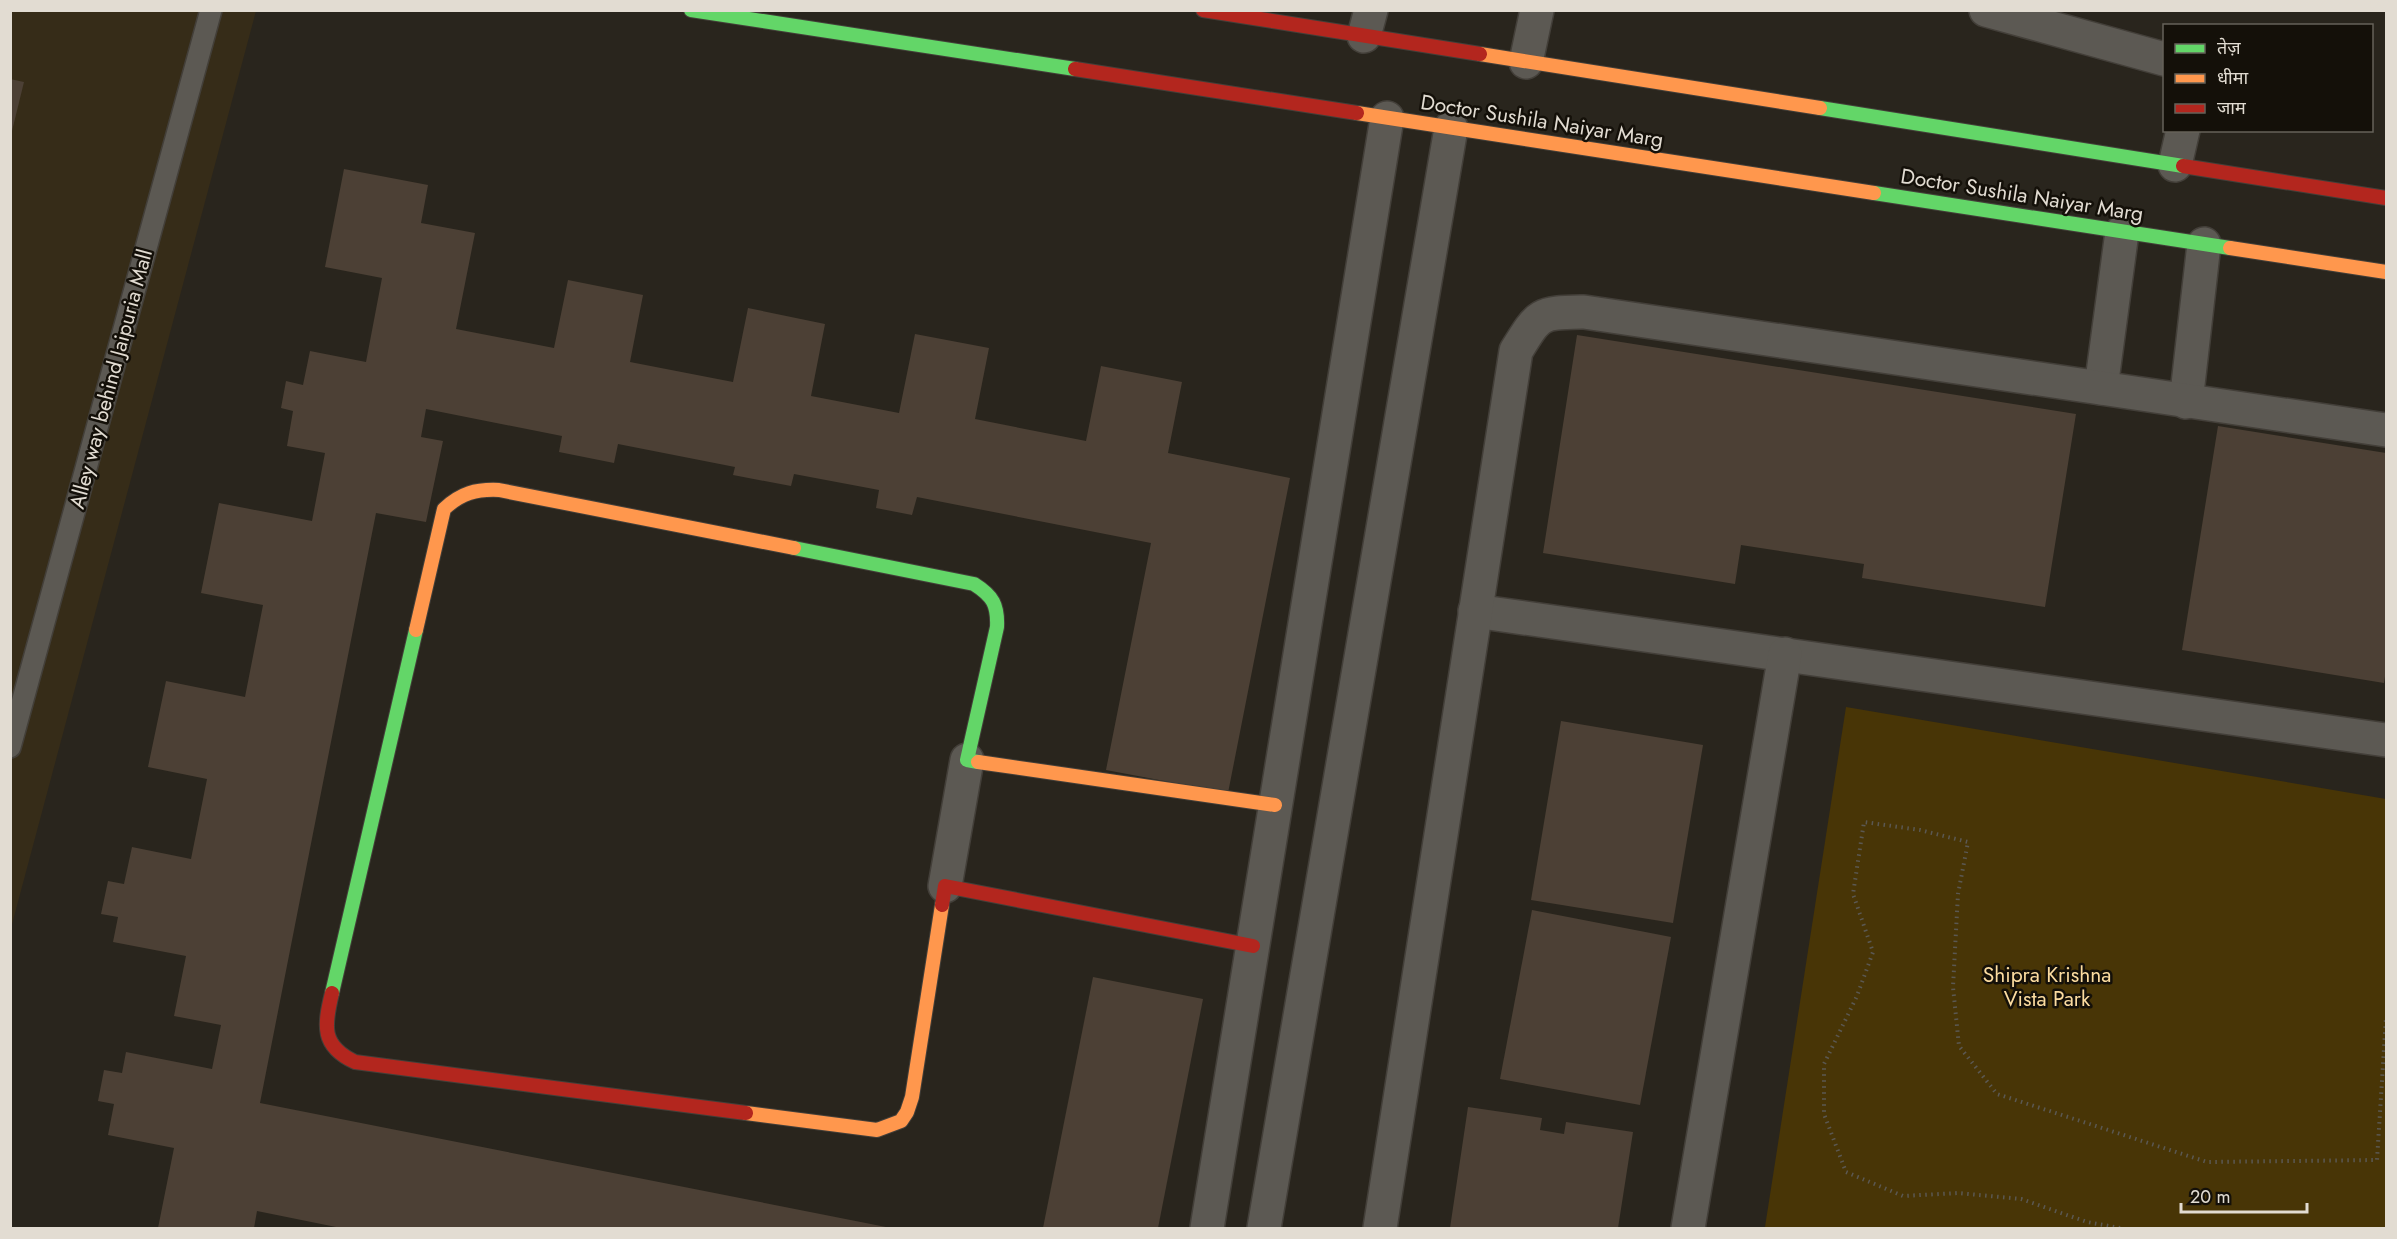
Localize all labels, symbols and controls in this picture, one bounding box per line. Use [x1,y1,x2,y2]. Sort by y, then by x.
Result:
legend [2163,24,2373,132]
text: तेज़ [2217,35,2241,61]
text: धीमा [2217,65,2248,91]
street label: Doctor Sushila Naiyar Marg [1419,87,1665,155]
text: जाम [2217,95,2247,121]
street label: Doctor Sushila Naiyar Marg [1899,161,2145,229]
street label: Alley way behind Jaipuria Mall [62,246,160,512]
park label: Shipra Krishna Vista Park [1983,960,2111,1014]
scale bar [2181,1176,2307,1214]
text: 20 m [2190,1184,2230,1210]

